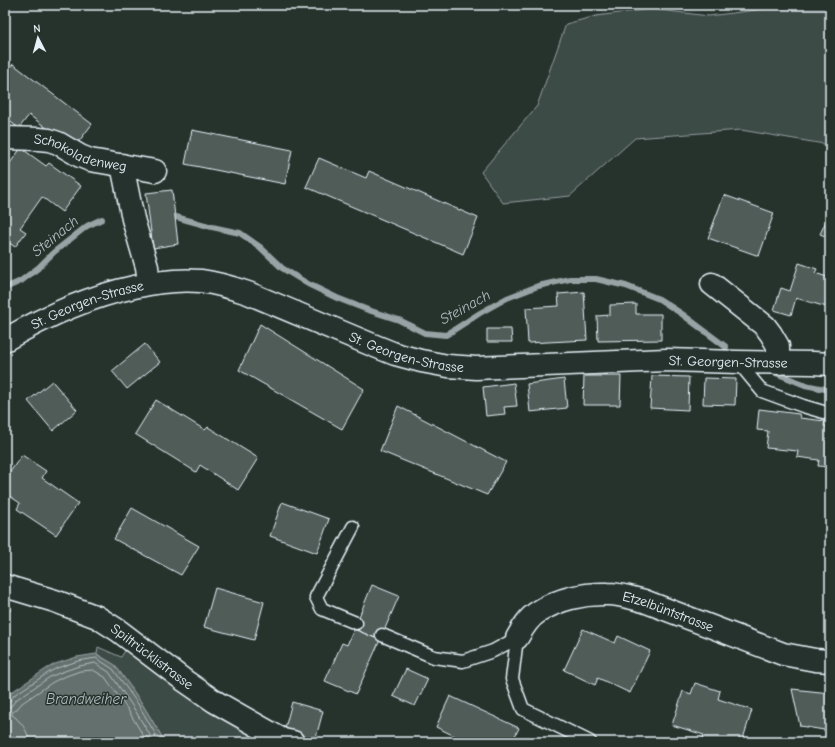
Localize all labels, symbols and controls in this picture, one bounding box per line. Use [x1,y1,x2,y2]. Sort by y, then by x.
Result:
north arrow [18,18,58,58]
text: N [33,22,41,35]
street label: Schokoladenweg [34,131,128,175]
water label: Steinach [28,212,82,260]
street label: St. Georgen-Strasse [28,277,145,333]
water label: Steinach [437,286,493,328]
street label: St. Georgen-Strasse [346,328,464,376]
street label: St. Georgen-Strasse [668,352,788,372]
street label: Etzelbüntstrasse [621,588,716,636]
street label: Spiltrücklistrasse [108,620,197,693]
water label: Brandweiher [46,690,127,708]

